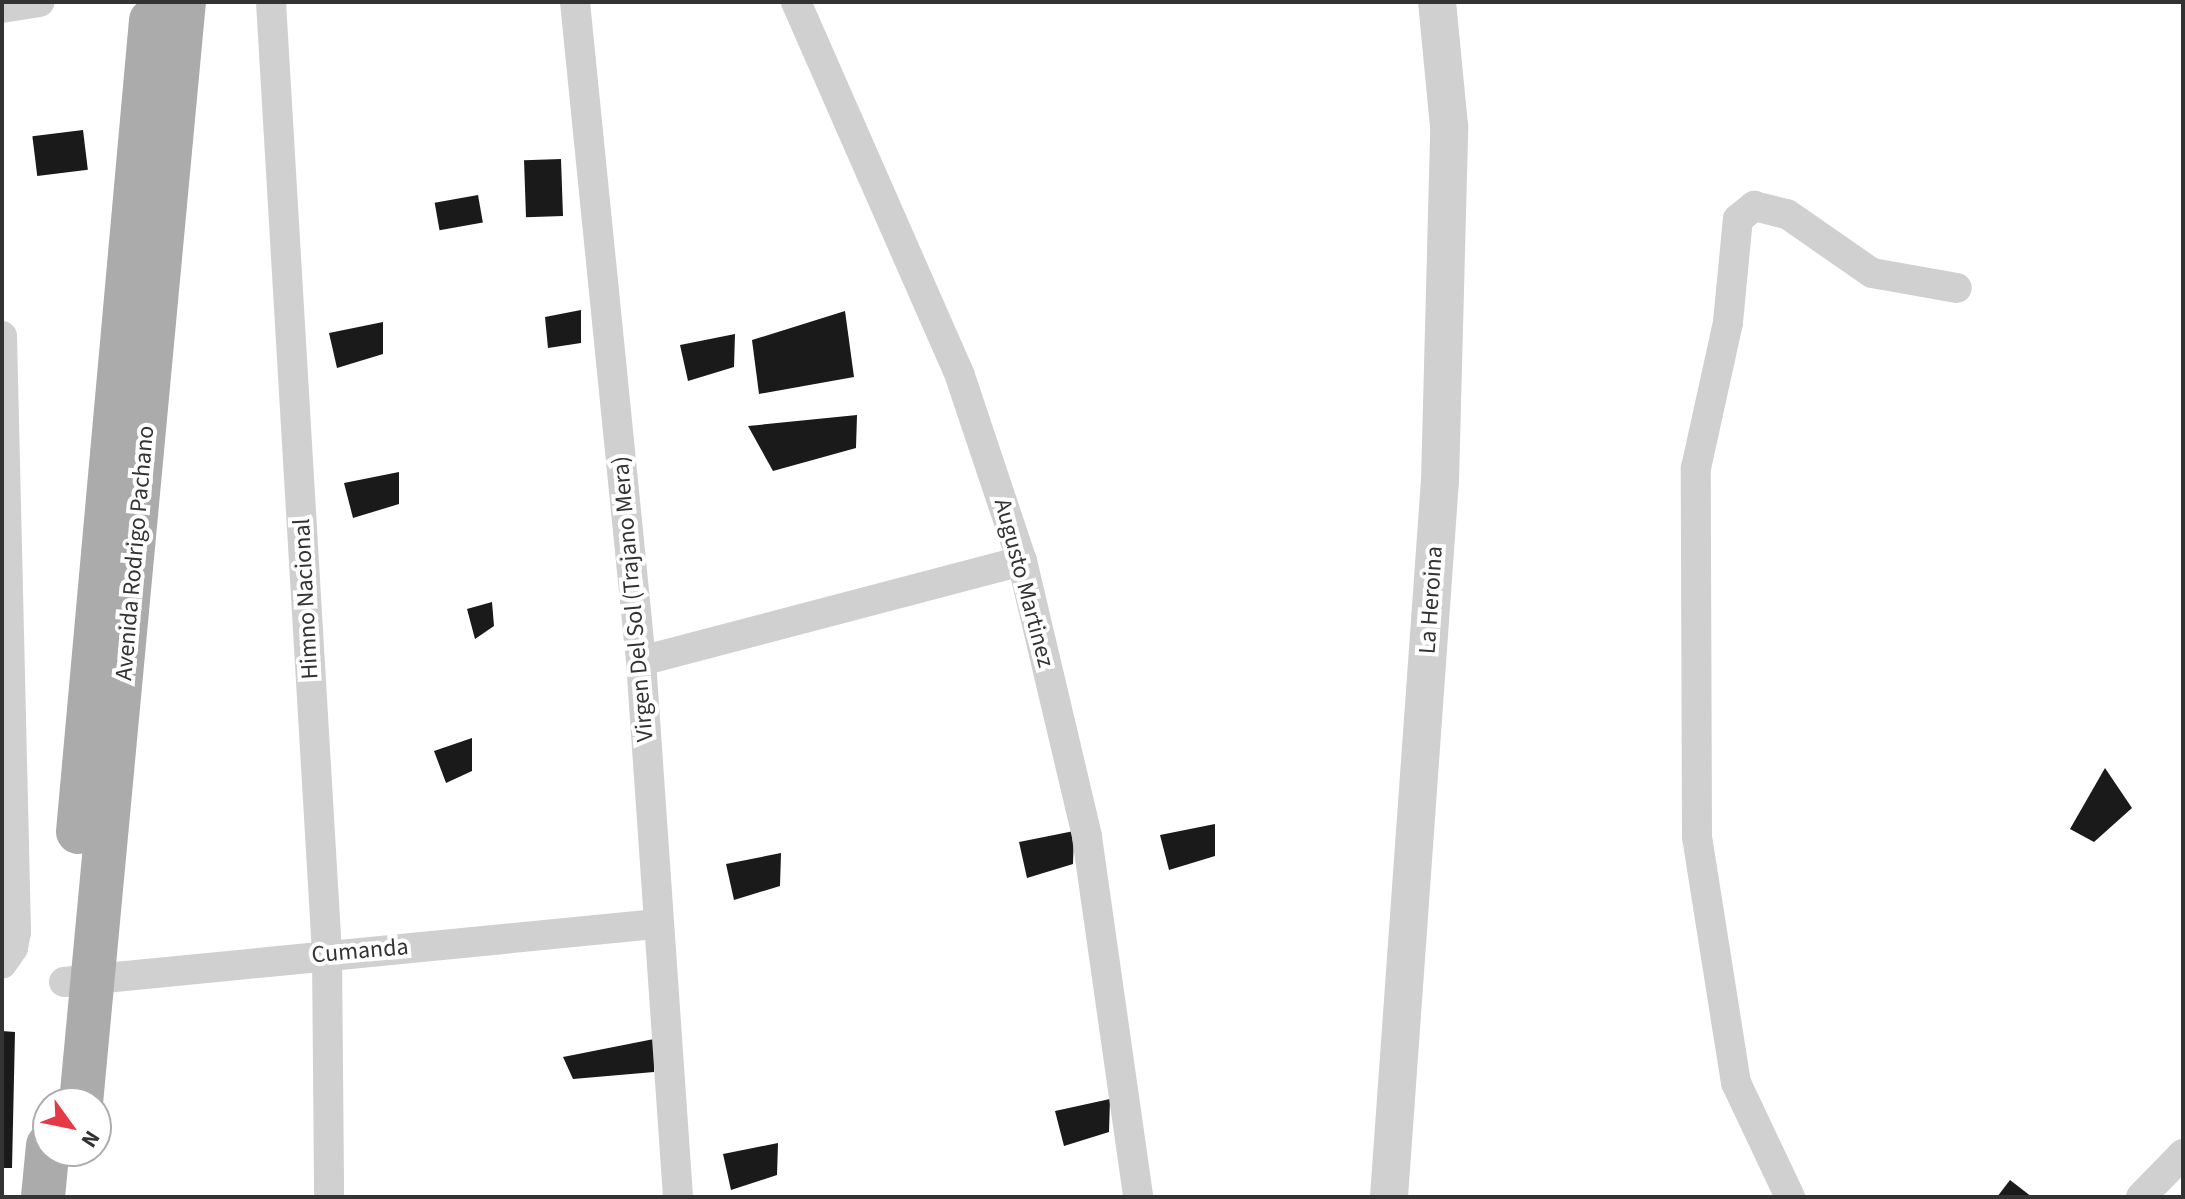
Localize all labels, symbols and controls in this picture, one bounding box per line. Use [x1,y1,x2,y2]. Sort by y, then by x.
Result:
street label: Avenida Rodrigo Pachano [110,424,160,682]
street label: Virgen Del Sol (Trajano Mera) [606,455,660,743]
street label: Augusto Martinez [988,496,1060,670]
street label: Himno Nacional [287,518,325,680]
street label: La Heroina [1413,545,1449,655]
street label: Cumanda [310,932,410,970]
north arrow [32,1087,112,1167]
text: N [73,1124,108,1154]

